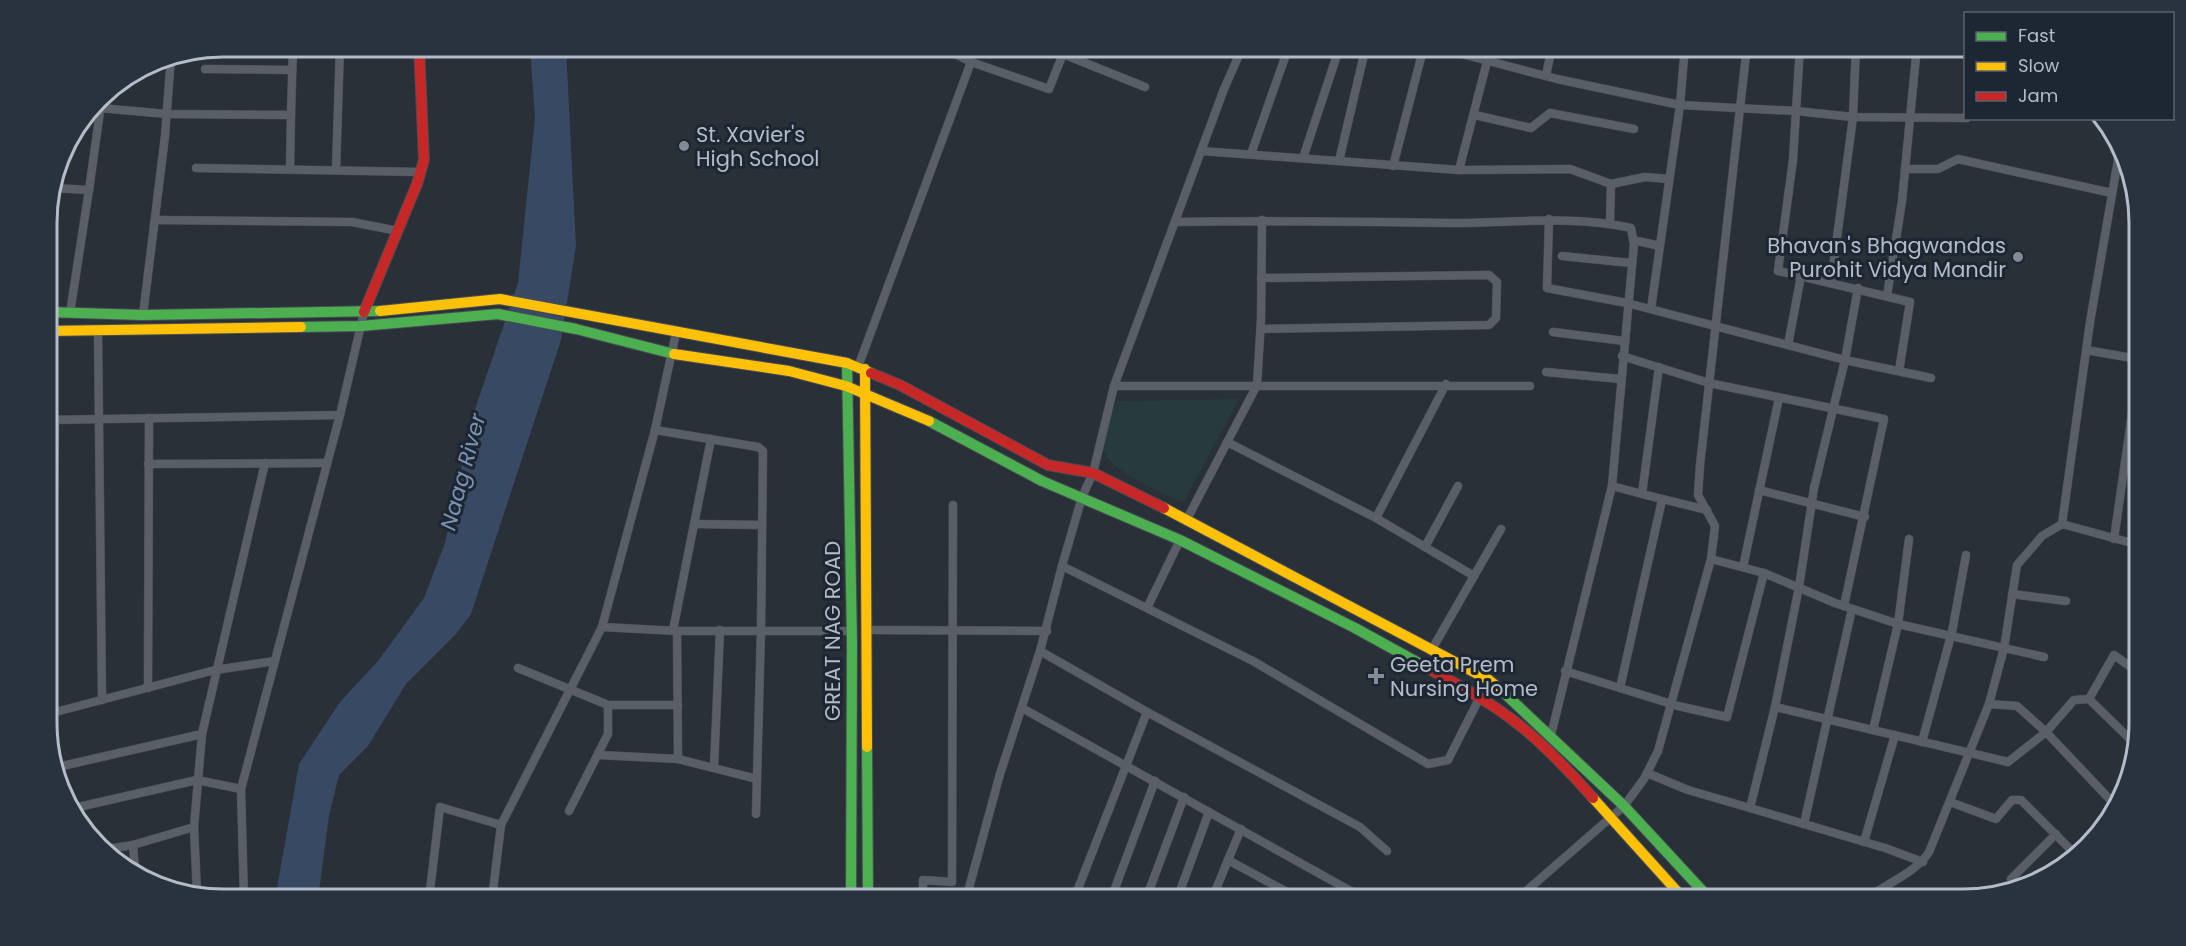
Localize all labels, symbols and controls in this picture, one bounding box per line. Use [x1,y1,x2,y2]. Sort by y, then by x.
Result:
legend [1964,12,2174,120]
text: Fast [2018,23,2055,48]
text: Slow [2018,53,2060,78]
text: Jam [2018,83,2058,108]
place label: St. Xavier's High School [696,120,820,173]
marker: St. Xavier's High School [677,139,691,153]
place label: Bhavan's Bhagwandas Purohit Vidya Mandir [1767,231,2006,284]
marker: Bhavan's Bhagwandas Purohit Vidya Mandir [2011,250,2025,264]
water label: Naag River [433,409,494,534]
street label: GREAT NAG ROAD [818,541,847,721]
place label: Geeta Prem Nursing Home [1390,650,1538,703]
marker: Geeta Prem Nursing Home [1367,667,1385,685]

